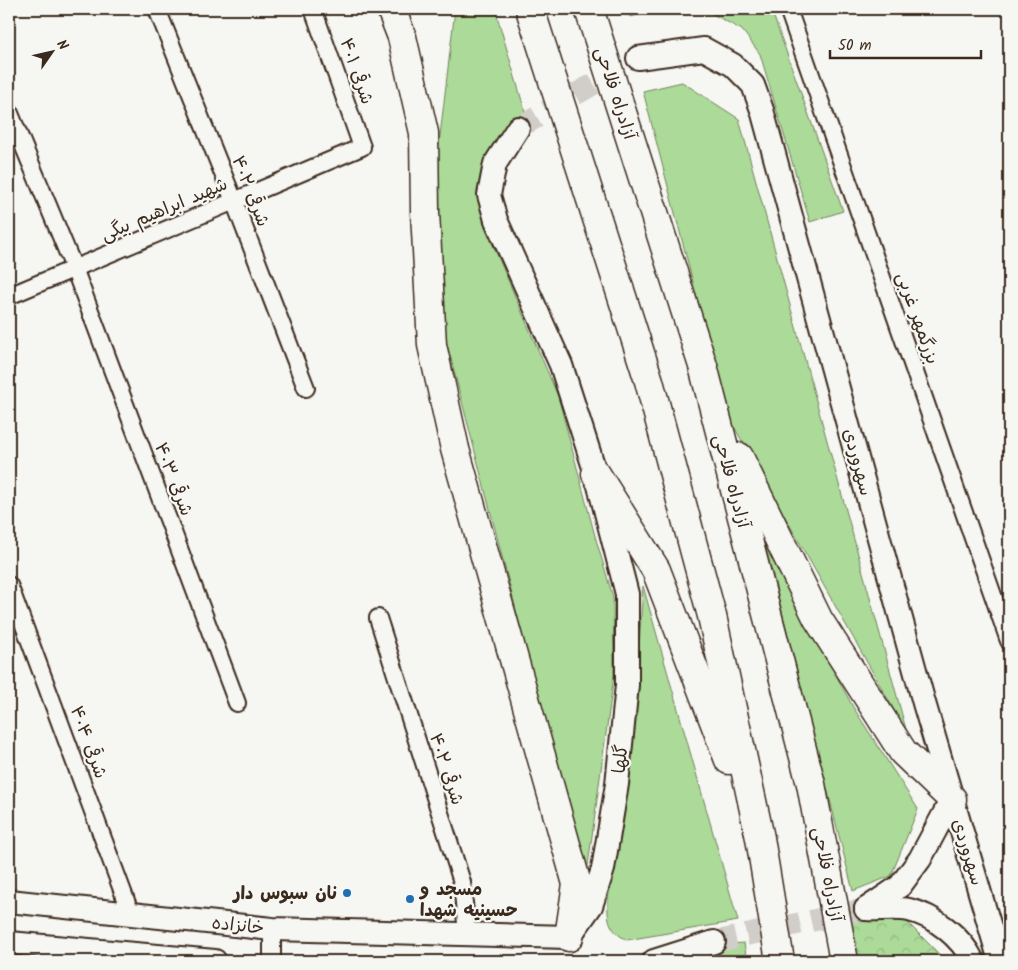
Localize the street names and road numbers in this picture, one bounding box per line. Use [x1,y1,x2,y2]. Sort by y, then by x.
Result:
street label: ۴۰۱ شرقی [331,34,380,109]
street label: آزادراه فلاحی [586,43,644,145]
street label: ۴۰۲ شرقی [223,152,276,231]
street label: شهید ابراهیم بیگی [97,171,232,250]
street label: بزرگمهر غربی [887,269,946,368]
street label: سهروردی [834,425,879,499]
street label: آزادراه فلاحی [704,431,757,533]
street label: ۴۰۳ شرقی [145,439,200,521]
street label: ۴۰۴ شرقی [61,702,114,783]
street label: ۴۰۲ شرقی [420,730,471,809]
street label: گلها [606,743,637,775]
street label: سهروردی [943,815,990,889]
street label: آزادراه فلاحی [803,825,850,926]
street label: خانزاده [210,909,265,944]

